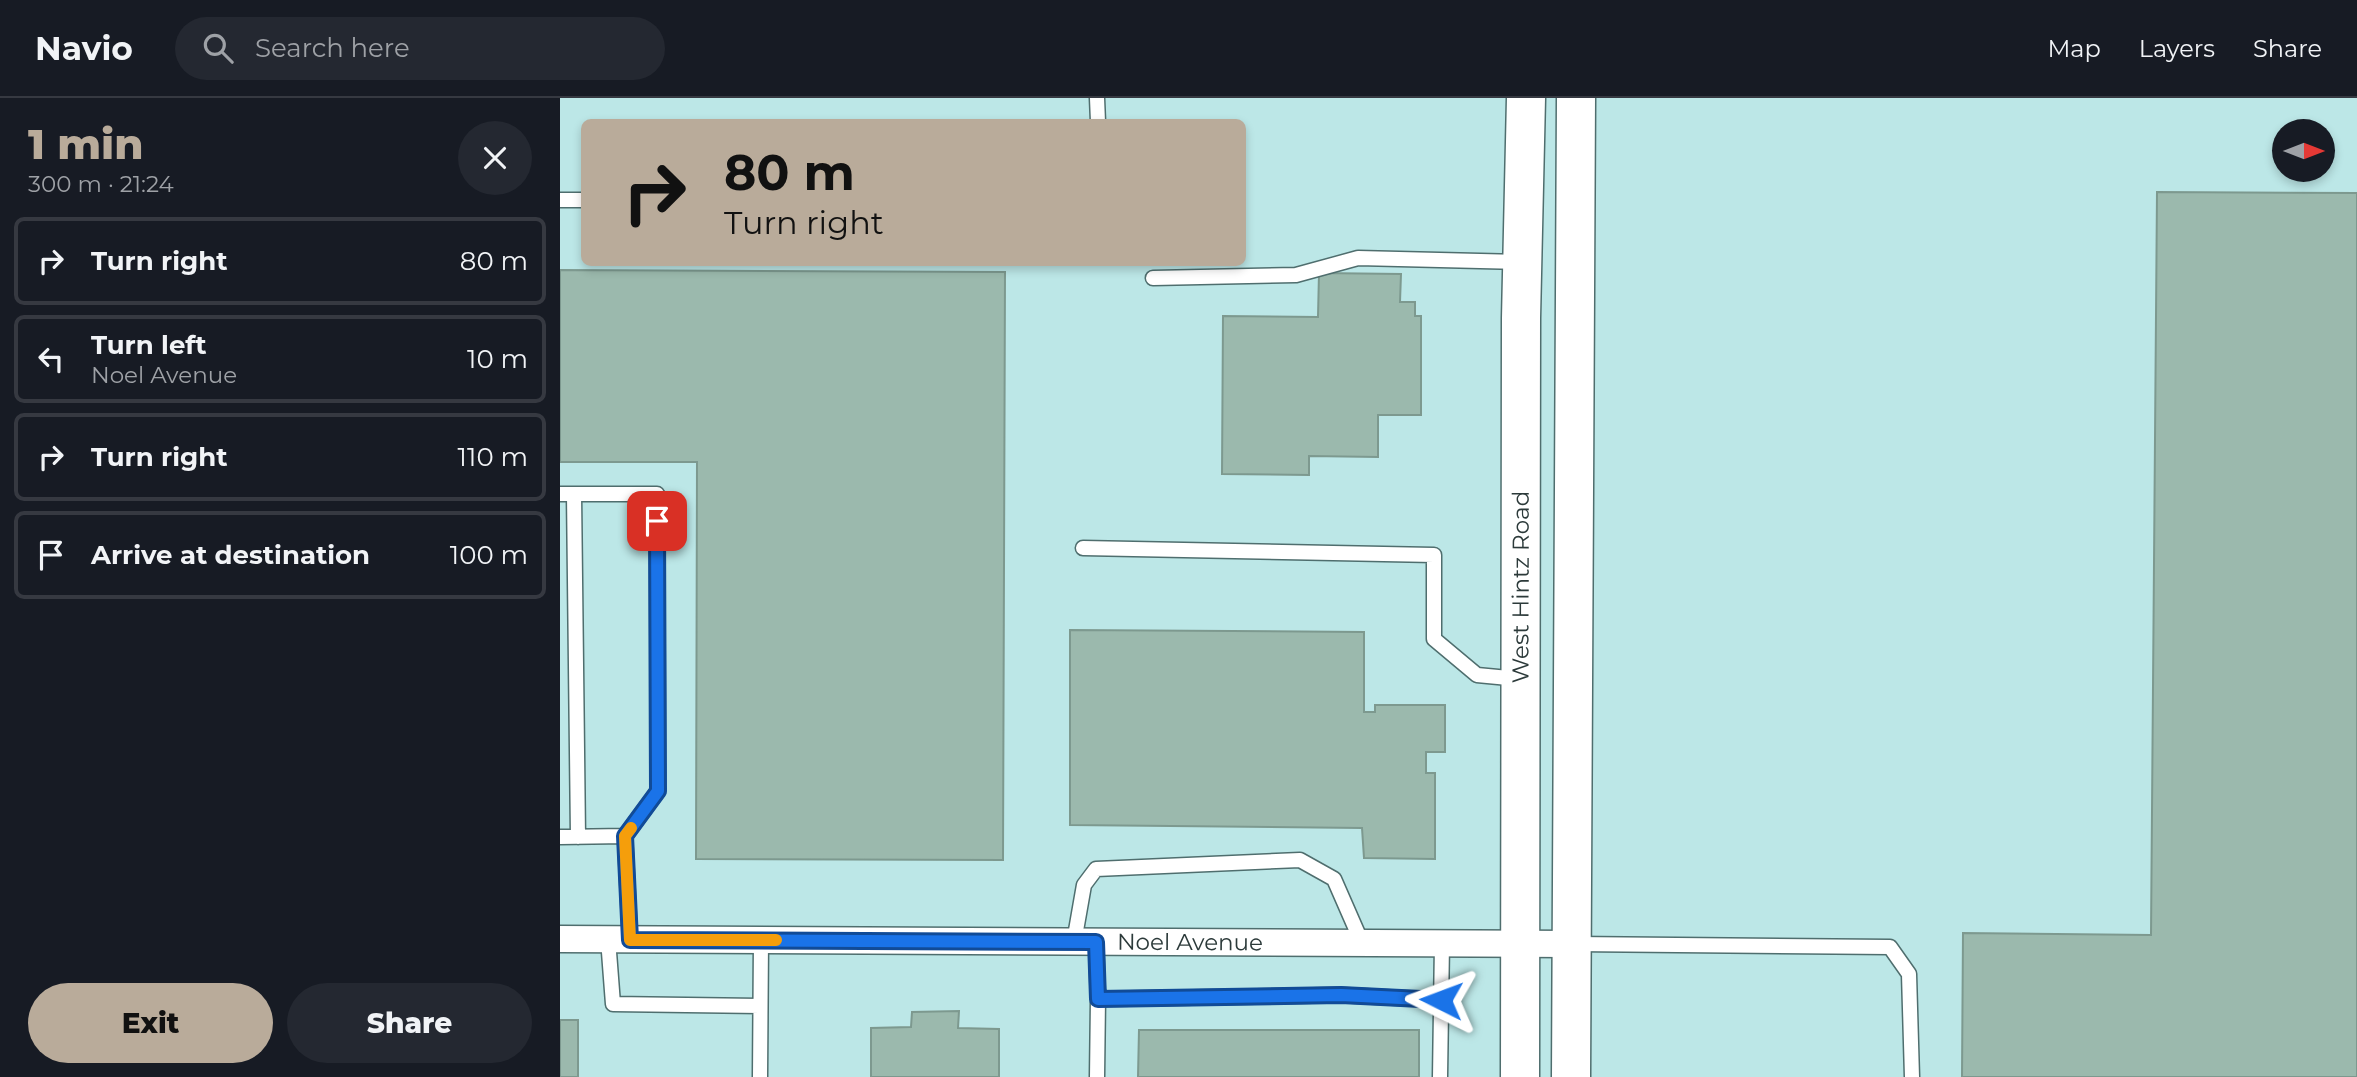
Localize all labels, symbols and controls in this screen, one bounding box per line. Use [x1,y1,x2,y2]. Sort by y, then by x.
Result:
search box [175,17,665,80]
text: Navio [35,28,133,68]
icon: search [199,29,237,67]
text: Search here [255,32,410,64]
text: Map [2047,34,2101,63]
text: Layers [2139,34,2215,63]
text: Share [2253,34,2322,63]
text: 1 min [28,118,144,170]
north arrow [2272,119,2334,182]
map controls [2272,119,2335,182]
button: close [458,121,532,195]
text: 80 m [724,143,855,202]
icon: right [609,147,700,238]
text: 300 m · 21:24 [28,170,174,198]
text: Turn right [724,203,884,242]
icon: right [32,242,70,280]
text: Turn right [91,245,227,277]
text: 80 m [460,245,528,277]
text: Turn left [91,329,207,361]
icon: left [32,340,70,378]
text: 10 m [467,343,528,375]
text: Noel Avenue [91,361,237,389]
icon: right [32,438,70,476]
text: Turn right [91,441,227,473]
text: 110 m [458,441,528,473]
pin [627,491,687,551]
street label: West Hintz Road [1507,491,1535,683]
icon: arrive [638,502,676,540]
icon: arrive [32,536,70,574]
text: Arrive at destination [91,539,370,571]
text: 100 m [450,539,528,571]
street label: Noel Avenue [1117,928,1263,956]
position arrow [1404,963,1478,1037]
button: Exit [28,983,273,1063]
button: Share [287,983,532,1063]

